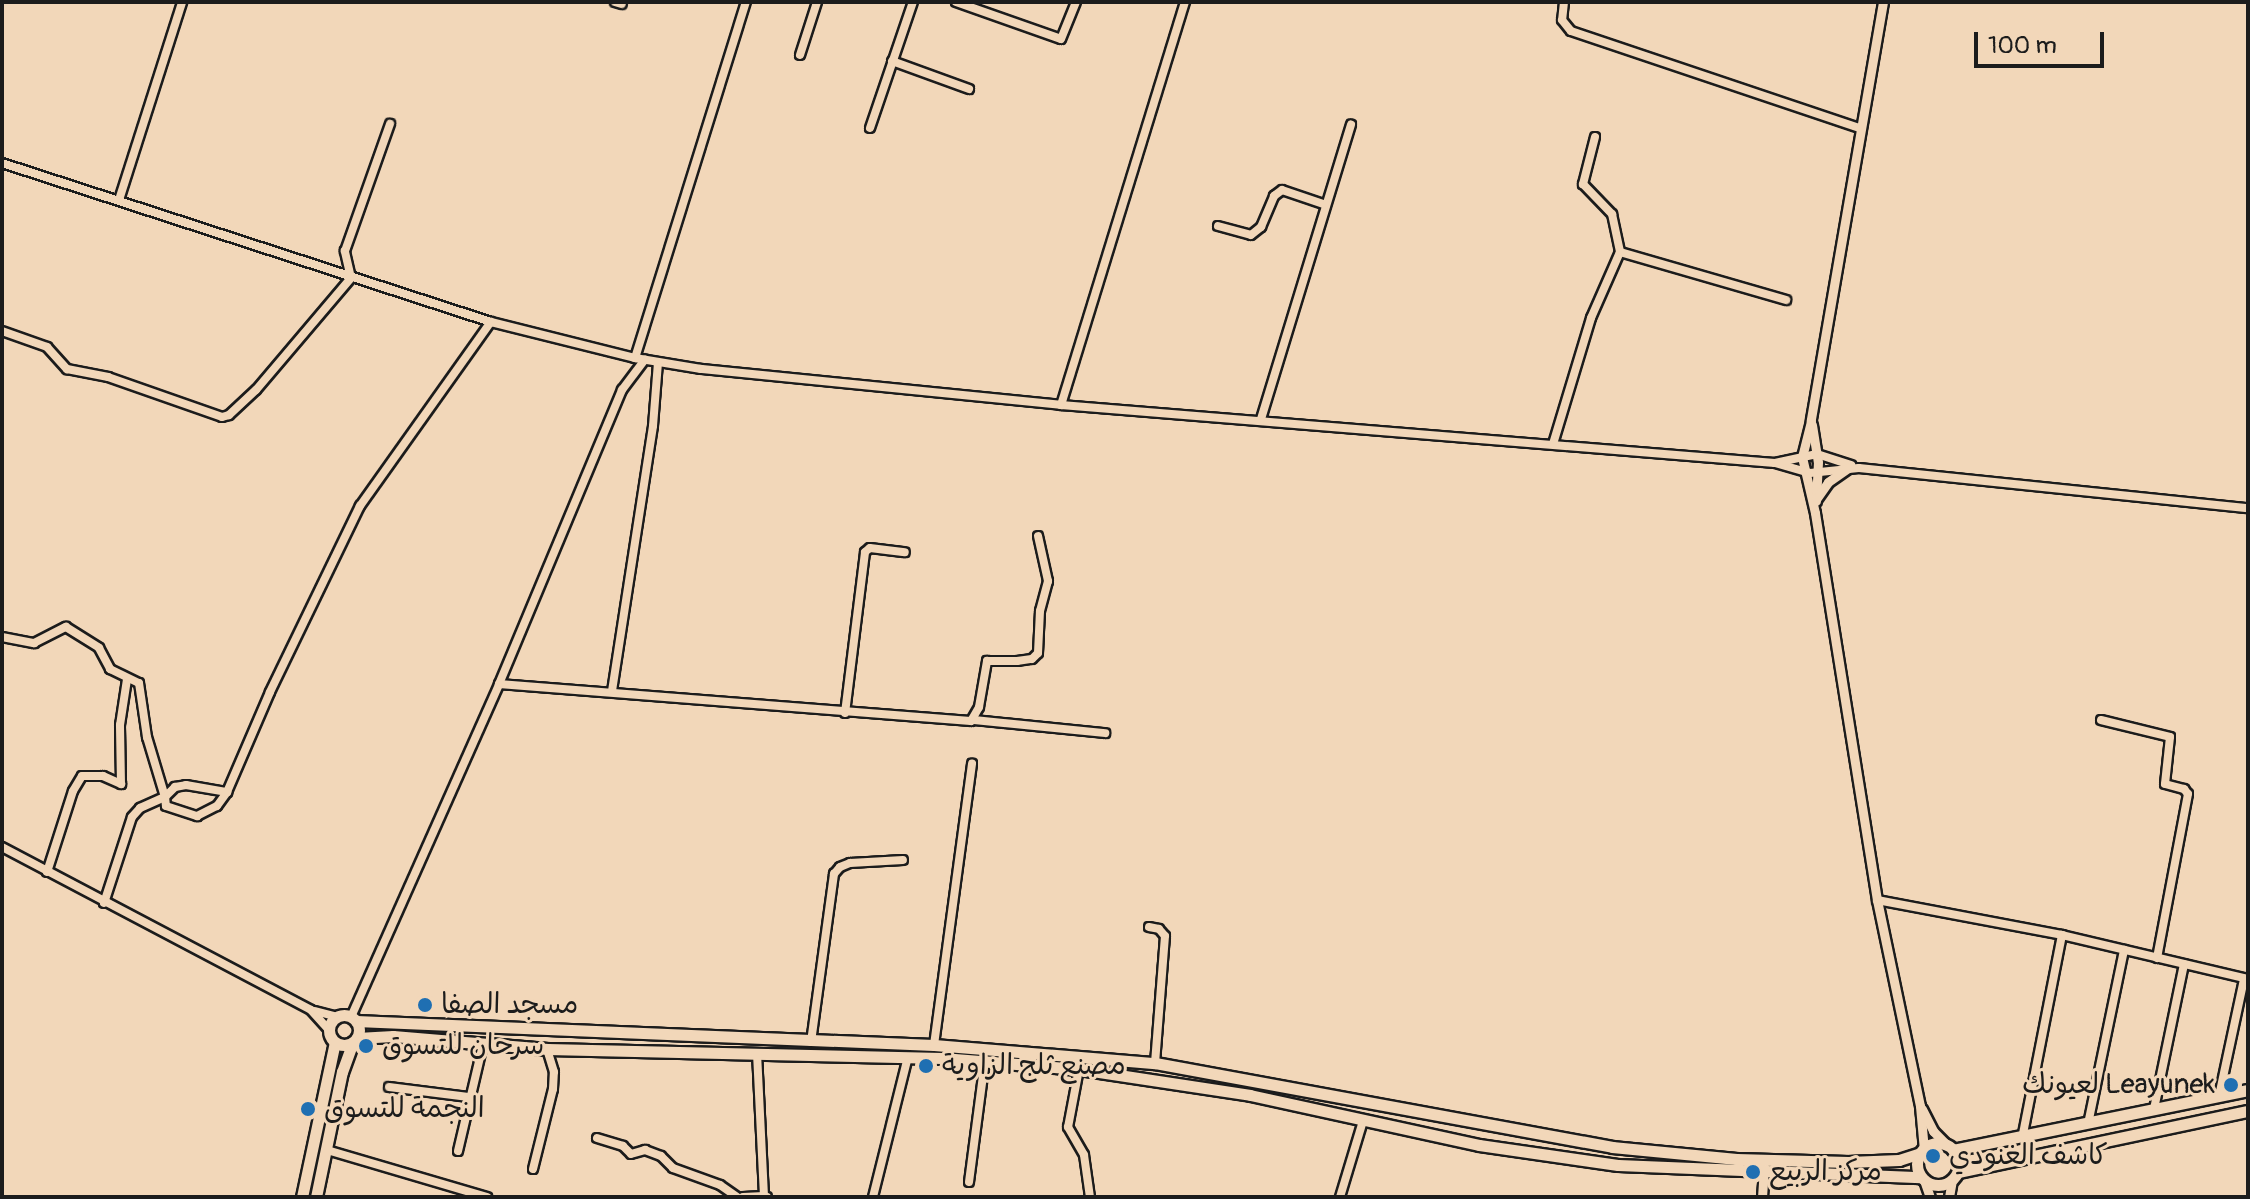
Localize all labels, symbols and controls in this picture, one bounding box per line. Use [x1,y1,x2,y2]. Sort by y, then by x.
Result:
scale bar [1978,16,2108,66]
text: 100 m [1988,31,2057,60]
place label: مسجد الصفا [441,988,578,1022]
marker: مسجد الصفا [416,996,434,1014]
place label: سرحان للتسوق [382,1029,544,1063]
marker: سرحان للتسوق [357,1037,375,1055]
place label: مصنع ثلج الزاوية [942,1049,1126,1083]
marker: مصنع ثلج الزاوية [917,1057,935,1075]
place label: لعيونك Leayunek [2022,1068,2215,1102]
marker: لعيونك Leayunek [2222,1076,2240,1094]
place label: النجمة للتسوق [324,1092,485,1126]
marker: النجمة للتسوق [299,1100,317,1118]
place label: كاشف الغنودي [1949,1139,2108,1173]
marker: كاشف الغنودي [1924,1147,1942,1165]
place label: مركز الربيع [1769,1155,1882,1189]
marker: مركز الربيع [1744,1163,1762,1181]

